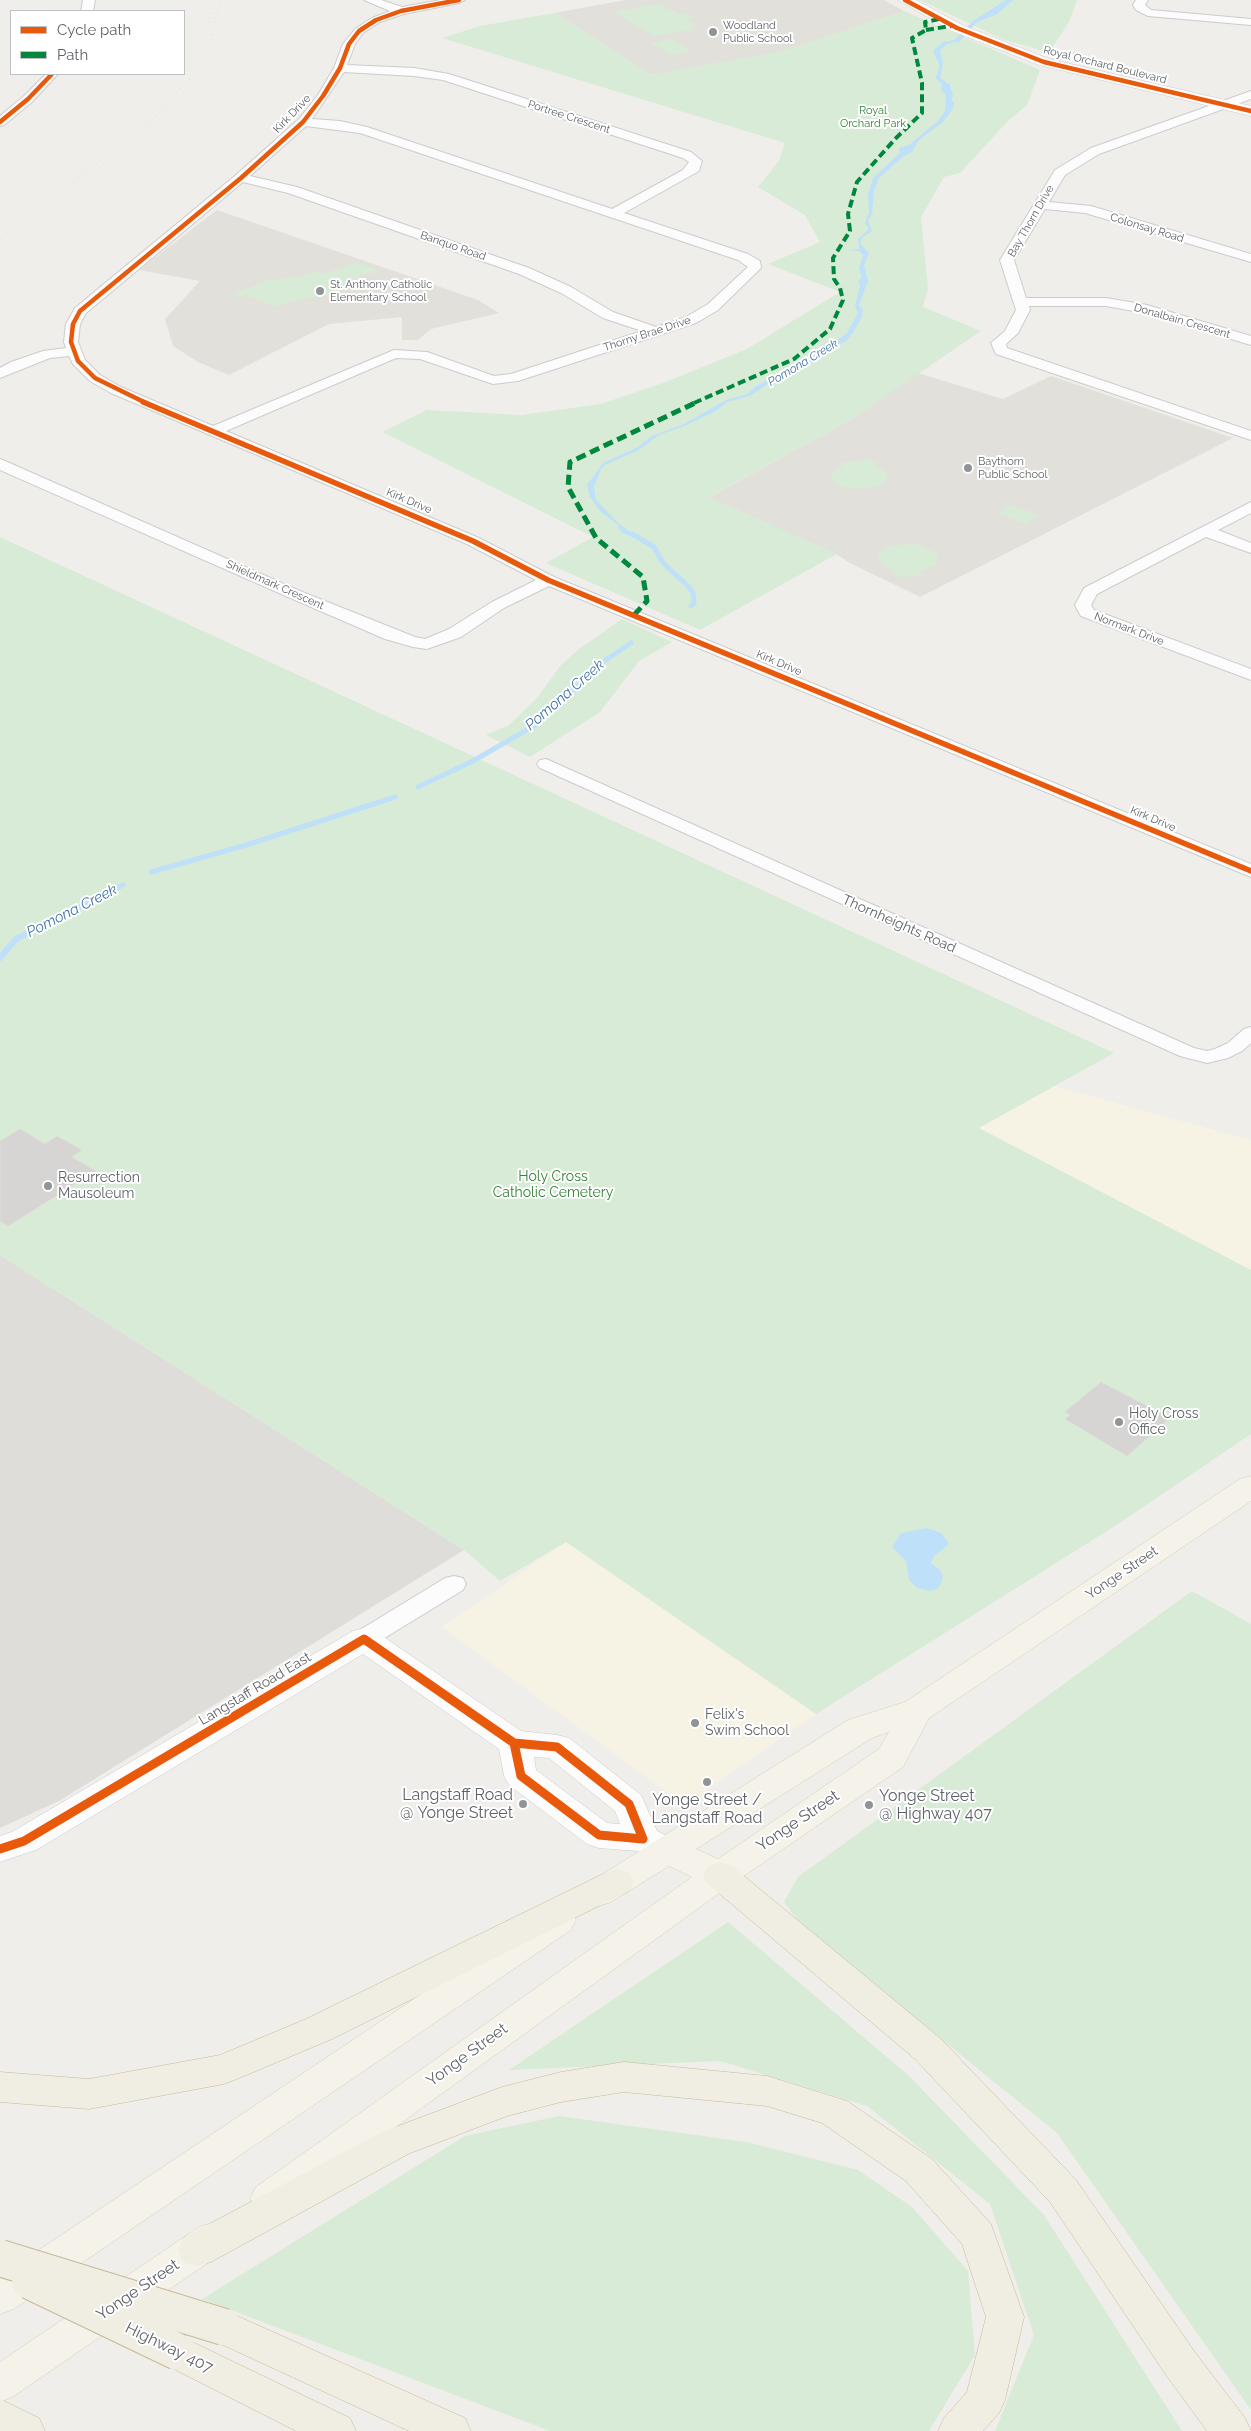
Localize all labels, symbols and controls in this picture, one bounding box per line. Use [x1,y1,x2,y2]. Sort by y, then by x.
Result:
legend [10,10,185,75]
place label: Woodland Public School [723,19,793,45]
text: Cycle path [57,21,131,39]
marker: Woodland Public School [707,26,719,38]
street label: Royal Orchard Boulevard [1042,43,1168,87]
text: Path [57,46,88,64]
street label: Kirk Drive [271,92,313,136]
street label: Portree Crescent [526,97,612,137]
park label: Royal Orchard Park [840,104,906,130]
street label: Bay Thorn Drive [1005,183,1057,259]
street label: Colonsay Road [1109,211,1185,245]
street label: Banquo Road [418,229,488,263]
place label: St. Anthony Catholic Elementary School [330,278,432,304]
marker: St. Anthony Catholic Elementary School [314,285,326,297]
street label: Donalbain Crescent [1132,301,1232,341]
street label: Thorny Brae Drive [602,314,692,354]
water label: Pomona Creek [765,336,841,390]
place label: Baythorn Public School [978,455,1048,481]
marker: Baythorn Public School [962,462,974,474]
street label: Kirk Drive [384,486,434,516]
street label: Shieldmark Crescent [224,557,326,613]
street label: Normark Drive [1092,610,1166,648]
street label: Kirk Drive [754,648,804,678]
water label: Pomona Creek [522,656,608,734]
street label: Kirk Drive [1128,804,1178,834]
water label: Pomona Creek [24,880,120,942]
street label: Thornheights Road [839,891,959,957]
park label: Holy Cross Catholic Cemetery [493,1169,613,1202]
place label: Resurrection Mausoleum [58,1170,140,1202]
marker: Resurrection Mausoleum [42,1180,54,1192]
place label: Holy Cross Office [1129,1406,1198,1438]
marker: Holy Cross Office [1113,1416,1125,1428]
street label: Yonge Street [1083,1543,1161,1603]
street label: Langstaff Road East [196,1649,314,1729]
place label: Felix's Swim School [705,1707,789,1740]
marker: Felix's Swim School [689,1717,701,1729]
marker: Yonge Street / Langstaff Road [701,1776,713,1788]
place label: Langstaff Road @ Yonge Street [400,1785,513,1823]
street label: Yonge Street [753,1786,843,1856]
place label: Yonge Street @ Highway 407 [879,1786,992,1824]
place label: Yonge Street / Langstaff Road [652,1790,762,1828]
marker: Langstaff Road @ Yonge Street [517,1798,529,1810]
marker: Yonge Street @ Highway 407 [863,1799,875,1811]
street label: Yonge Street [423,2019,511,2091]
street label: Yonge Street [93,2255,183,2325]
street label: Highway 407 [122,2318,216,2378]

